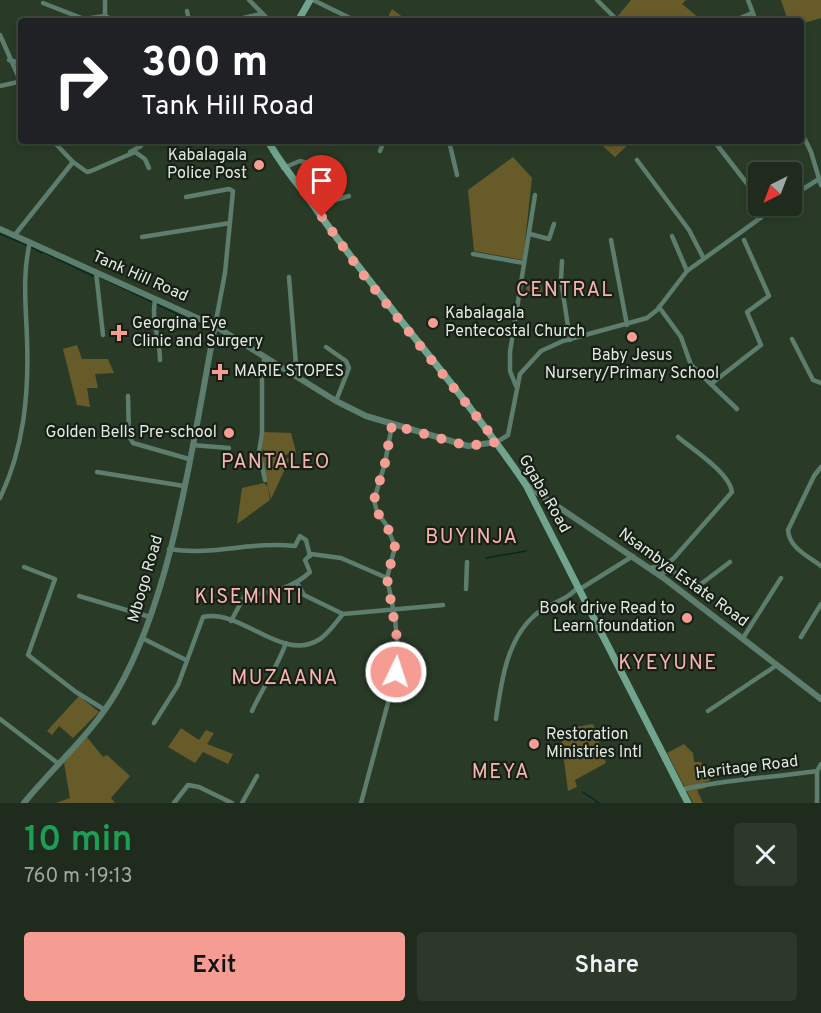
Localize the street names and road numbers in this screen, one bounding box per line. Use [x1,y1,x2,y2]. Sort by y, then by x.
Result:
street label: Tank Hill Road [89,247,191,307]
street label: Ggaba Road [514,451,574,537]
street label: Nsambya Estate Road [614,524,752,632]
street label: Mbogo Road [124,533,168,625]
street label: Heritage Road [695,752,799,784]

